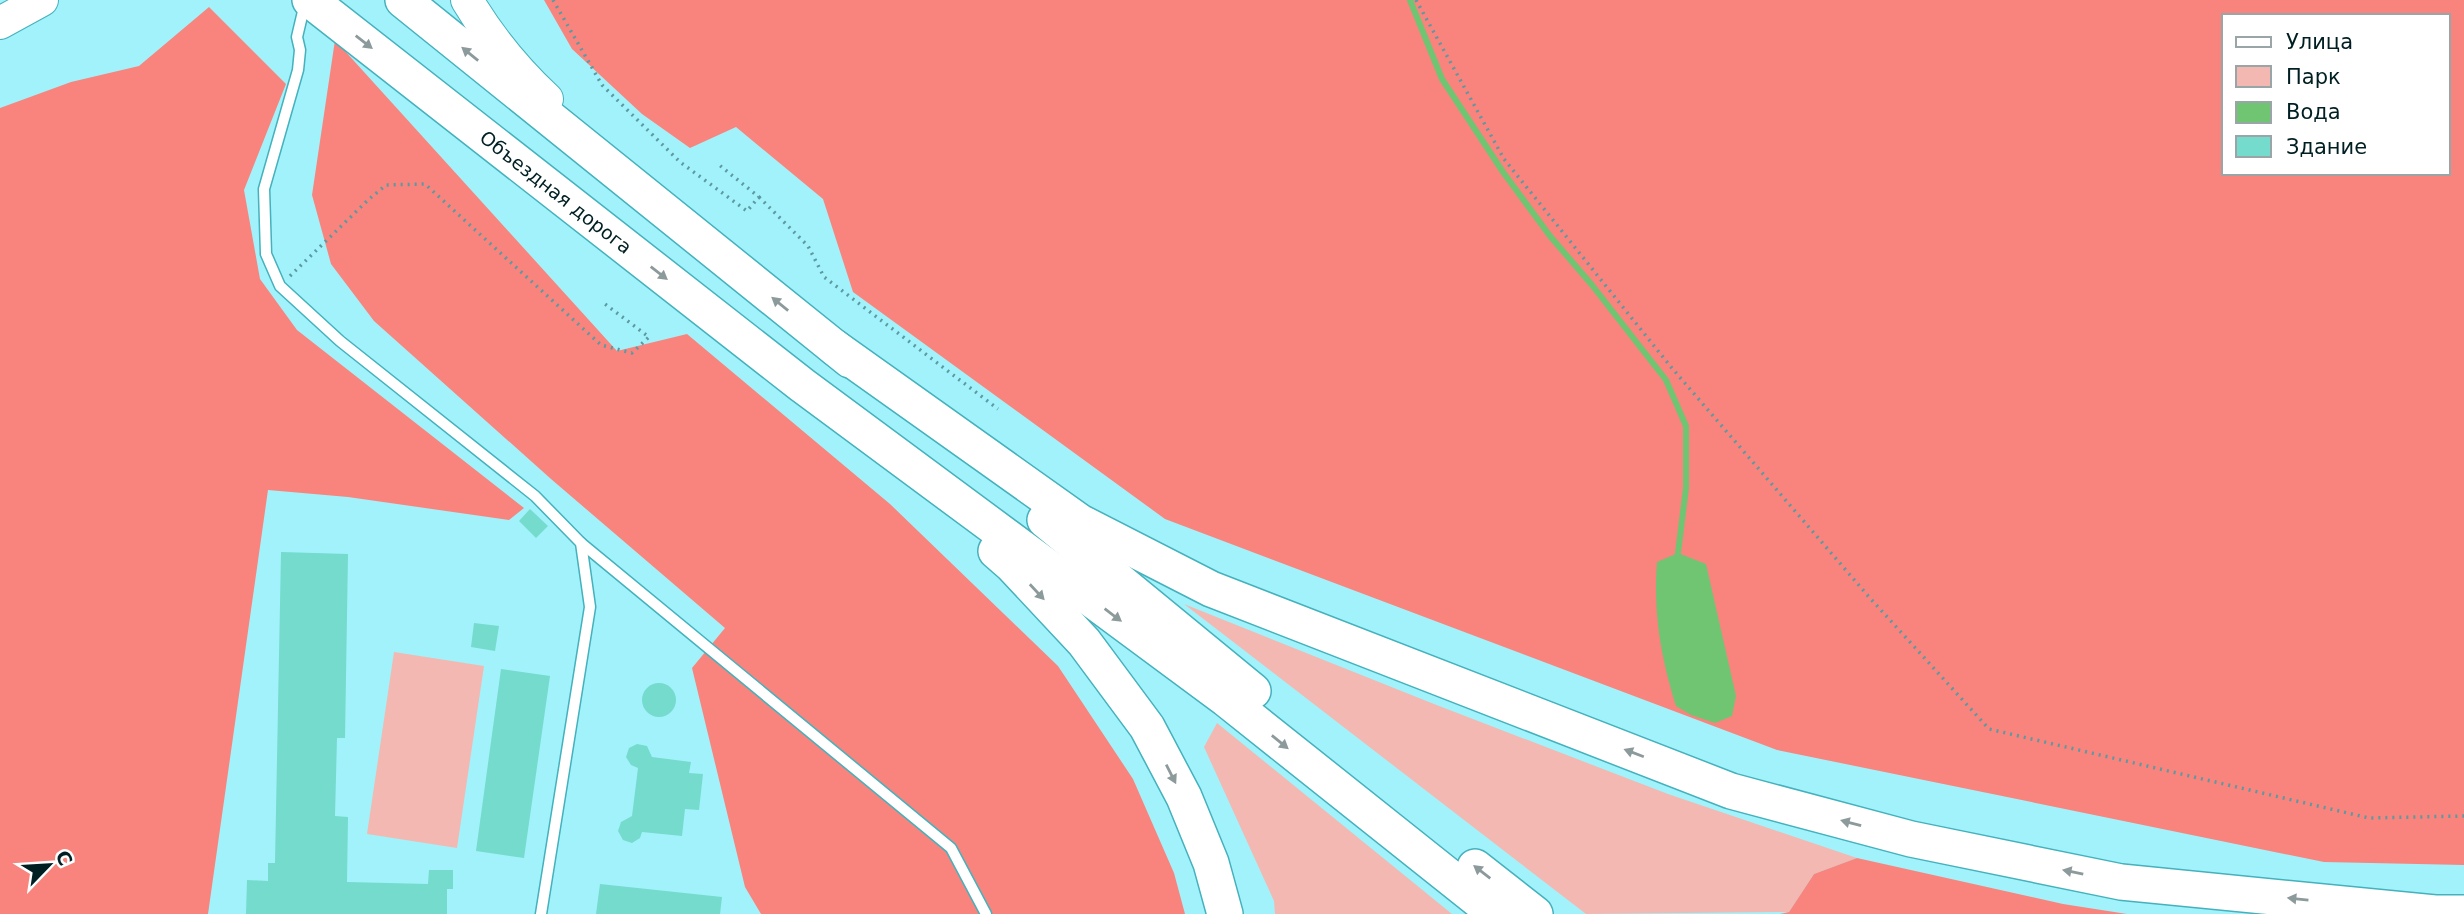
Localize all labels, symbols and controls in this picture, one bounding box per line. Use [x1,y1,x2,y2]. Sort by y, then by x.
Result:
legend [2222,14,2450,175]
text: Улица [2286,30,2353,54]
one-way arrow [355,35,373,49]
one-way arrow [461,46,479,61]
text: Парк [2286,65,2341,89]
text: Вода [2286,100,2341,124]
street label: Объездная дорога [476,126,636,258]
text: Здание [2286,135,2367,159]
one-way arrow [650,265,668,279]
one-way arrow [772,297,789,312]
one-way arrow [1029,583,1045,600]
one-way arrow [1104,608,1122,622]
one-way arrow [1270,734,1288,749]
one-way arrow [1624,748,1645,759]
one-way arrow [1166,764,1177,784]
one-way arrow [1840,817,1862,828]
north arrow [14,830,84,900]
text: С [51,847,77,869]
one-way arrow [1473,864,1491,879]
one-way arrow [2062,867,2084,878]
one-way arrow [2287,894,2309,905]

